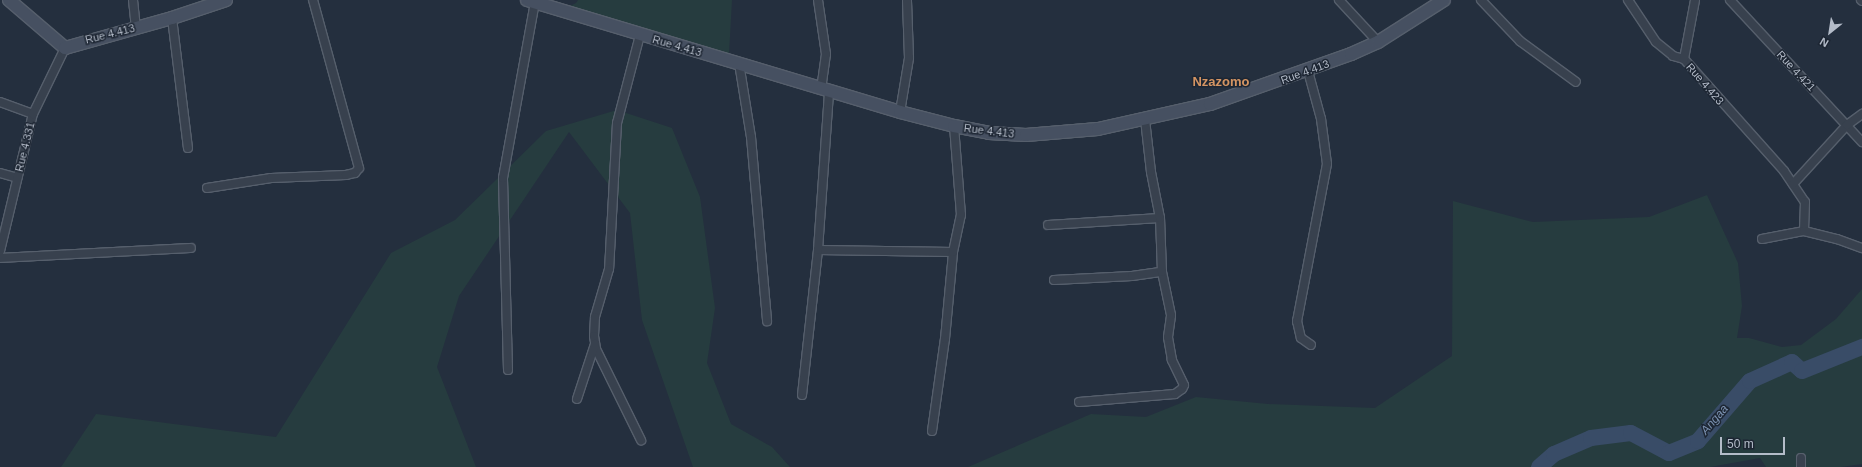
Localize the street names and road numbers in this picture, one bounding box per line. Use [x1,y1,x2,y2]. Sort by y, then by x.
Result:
street label: Rue 4.413 [84,21,136,47]
street label: Rue 4.413 [651,33,703,59]
street label: Rue 4.421 [1774,48,1818,94]
street label: Rue 4.413 [1279,57,1331,87]
street label: Rue 4.423 [1683,61,1727,107]
street label: Rue 4.331 [12,121,38,173]
street label: Rue 4.413 [963,121,1015,141]

